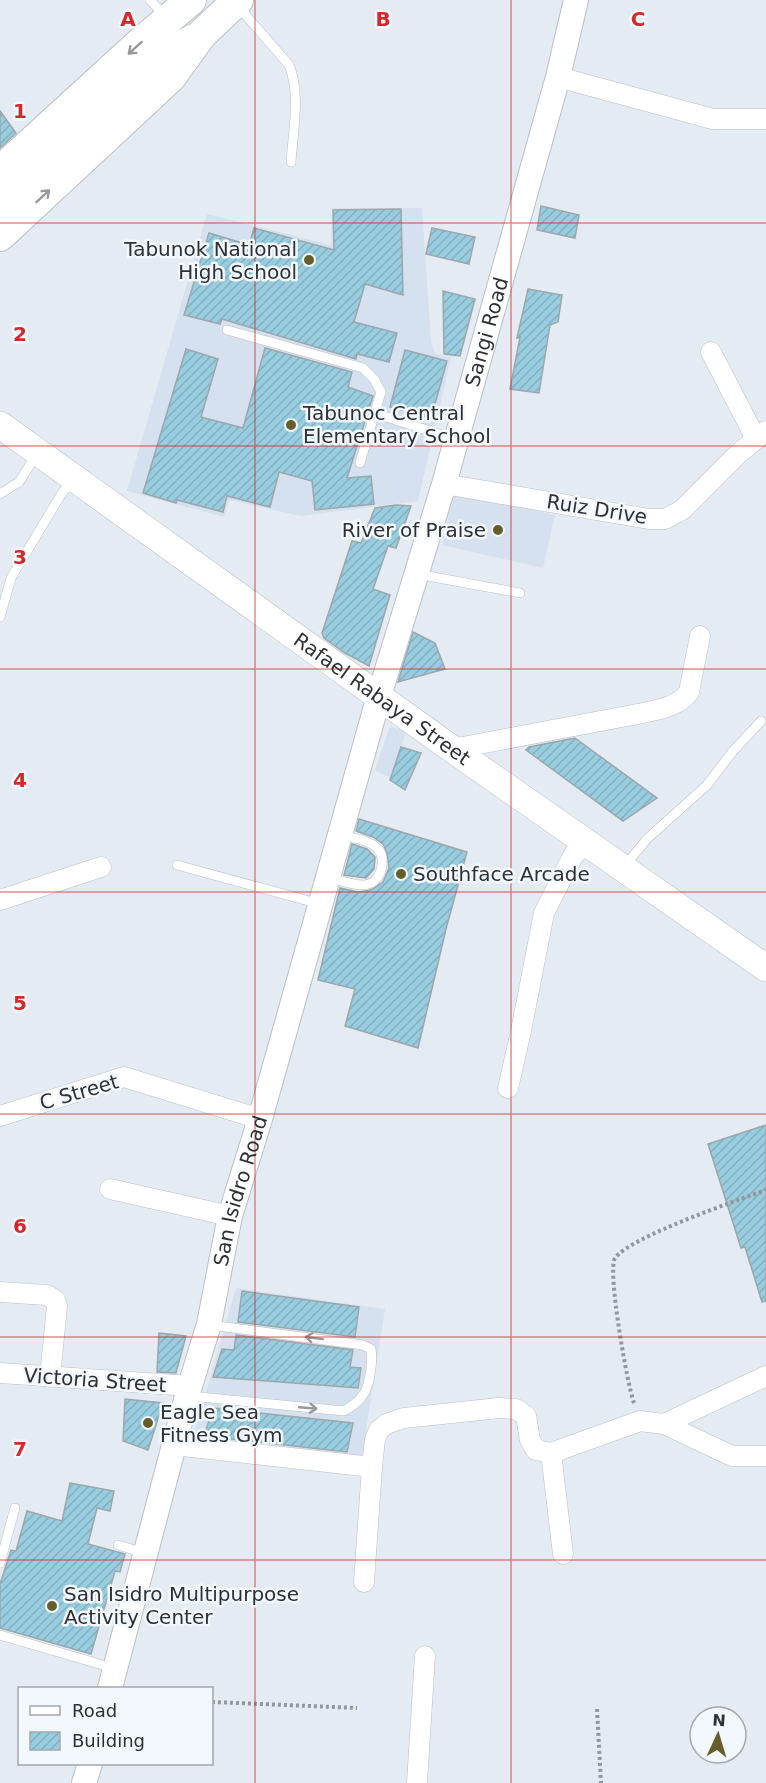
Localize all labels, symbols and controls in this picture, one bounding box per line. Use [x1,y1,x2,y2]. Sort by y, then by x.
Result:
text: A [120,7,136,31]
text: B [375,7,391,31]
text: C [631,7,645,31]
one-way arrow [127,41,142,55]
text: 1 [13,99,27,123]
one-way arrow [35,189,50,203]
place label: Tabunok National High School [123,237,297,284]
marker: Tabunok National High School [302,253,316,267]
street label: Sangi Road [460,274,513,389]
text: 2 [13,322,27,346]
place label: Tabunoc Central Elementary School [302,401,491,448]
marker: Tabunoc Central Elementary School [284,418,298,432]
street label: Ruiz Drive [545,489,649,529]
place label: River of Praise [342,518,486,542]
marker: River of Praise [491,523,505,537]
text: 3 [13,545,27,569]
street label: Rafael Rabaya Street [289,628,475,770]
text: 4 [13,768,27,792]
place label: Southface Arcade [413,862,590,886]
marker: Southface Arcade [394,867,408,881]
text: 5 [13,991,27,1015]
street label: C Street [37,1069,121,1115]
street label: San Isidro Road [209,1113,272,1268]
text: 6 [13,1214,27,1238]
one-way arrow [305,1333,325,1344]
street label: Victoria Street [23,1363,167,1397]
place label: Eagle Sea Fitness Gym [160,1400,282,1447]
one-way arrow [297,1403,317,1414]
marker: Eagle Sea Fitness Gym [141,1416,155,1430]
text: 7 [13,1437,27,1461]
place label: San Isidro Multipurpose Activity Center [64,1582,299,1629]
marker: San Isidro Multipurpose Activity Center [45,1599,59,1613]
legend [18,1687,213,1765]
text: Road [72,1700,117,1721]
north arrow [688,1705,748,1765]
text: N [712,1711,726,1730]
text: Building [72,1730,145,1751]

